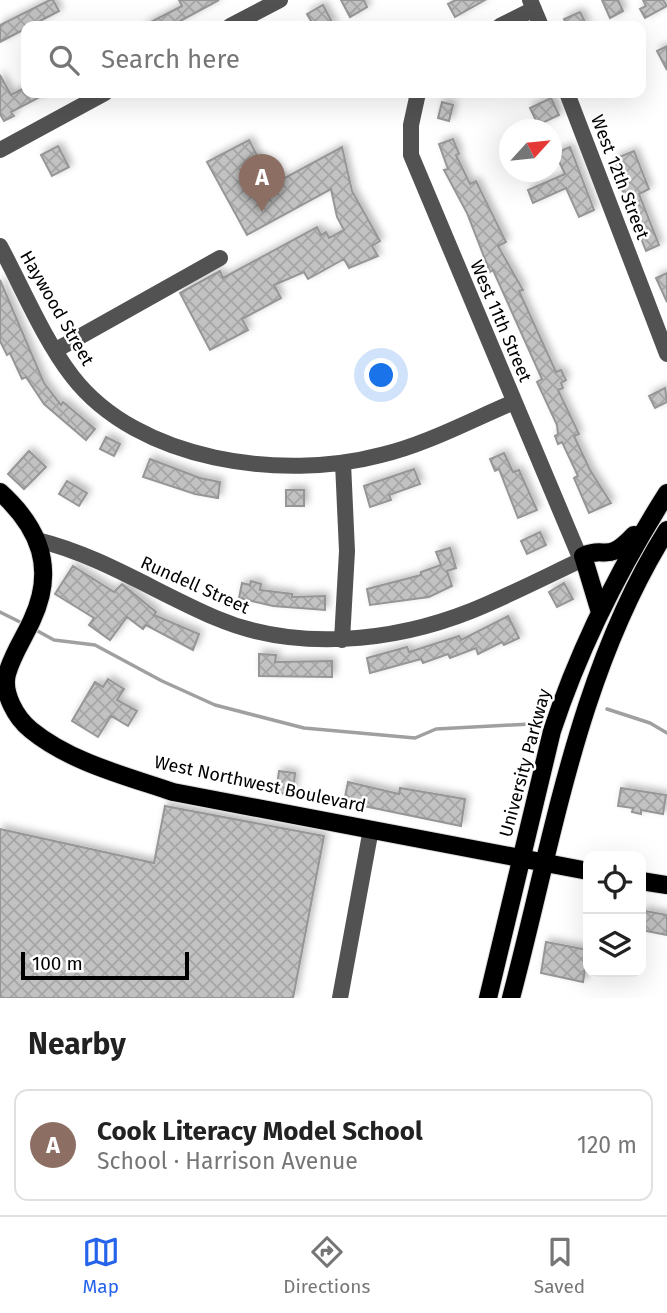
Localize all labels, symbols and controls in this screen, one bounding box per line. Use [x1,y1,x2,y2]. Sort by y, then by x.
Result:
search box [21,21,646,98]
icon: search [45,41,83,79]
text: Search here [101,44,240,75]
street label: West 12th Street [586,112,654,243]
north arrow [499,119,562,182]
pin: A [239,154,285,212]
street label: Haywood Street [15,247,99,370]
street label: West 11th Street [465,257,537,386]
your location [364,358,398,392]
street label: Rundell Street [137,551,253,619]
street label: University Parkway [495,686,555,840]
street label: West Northwest Boulevard [152,751,368,817]
map controls [583,851,646,977]
button: locate [583,851,646,914]
button: layers [583,914,646,977]
scale bar [21,949,189,981]
text: 100 m [32,952,83,975]
text: Nearby [28,1026,126,1062]
text: Cook Literacy Model School [97,1116,423,1147]
text: A [46,1131,60,1159]
text: 120 m [577,1131,637,1159]
text: School · Harrison Avenue [97,1147,358,1175]
tab: Map [82,1233,120,1298]
tab: Directions [283,1233,370,1298]
tab: Saved [534,1233,585,1298]

